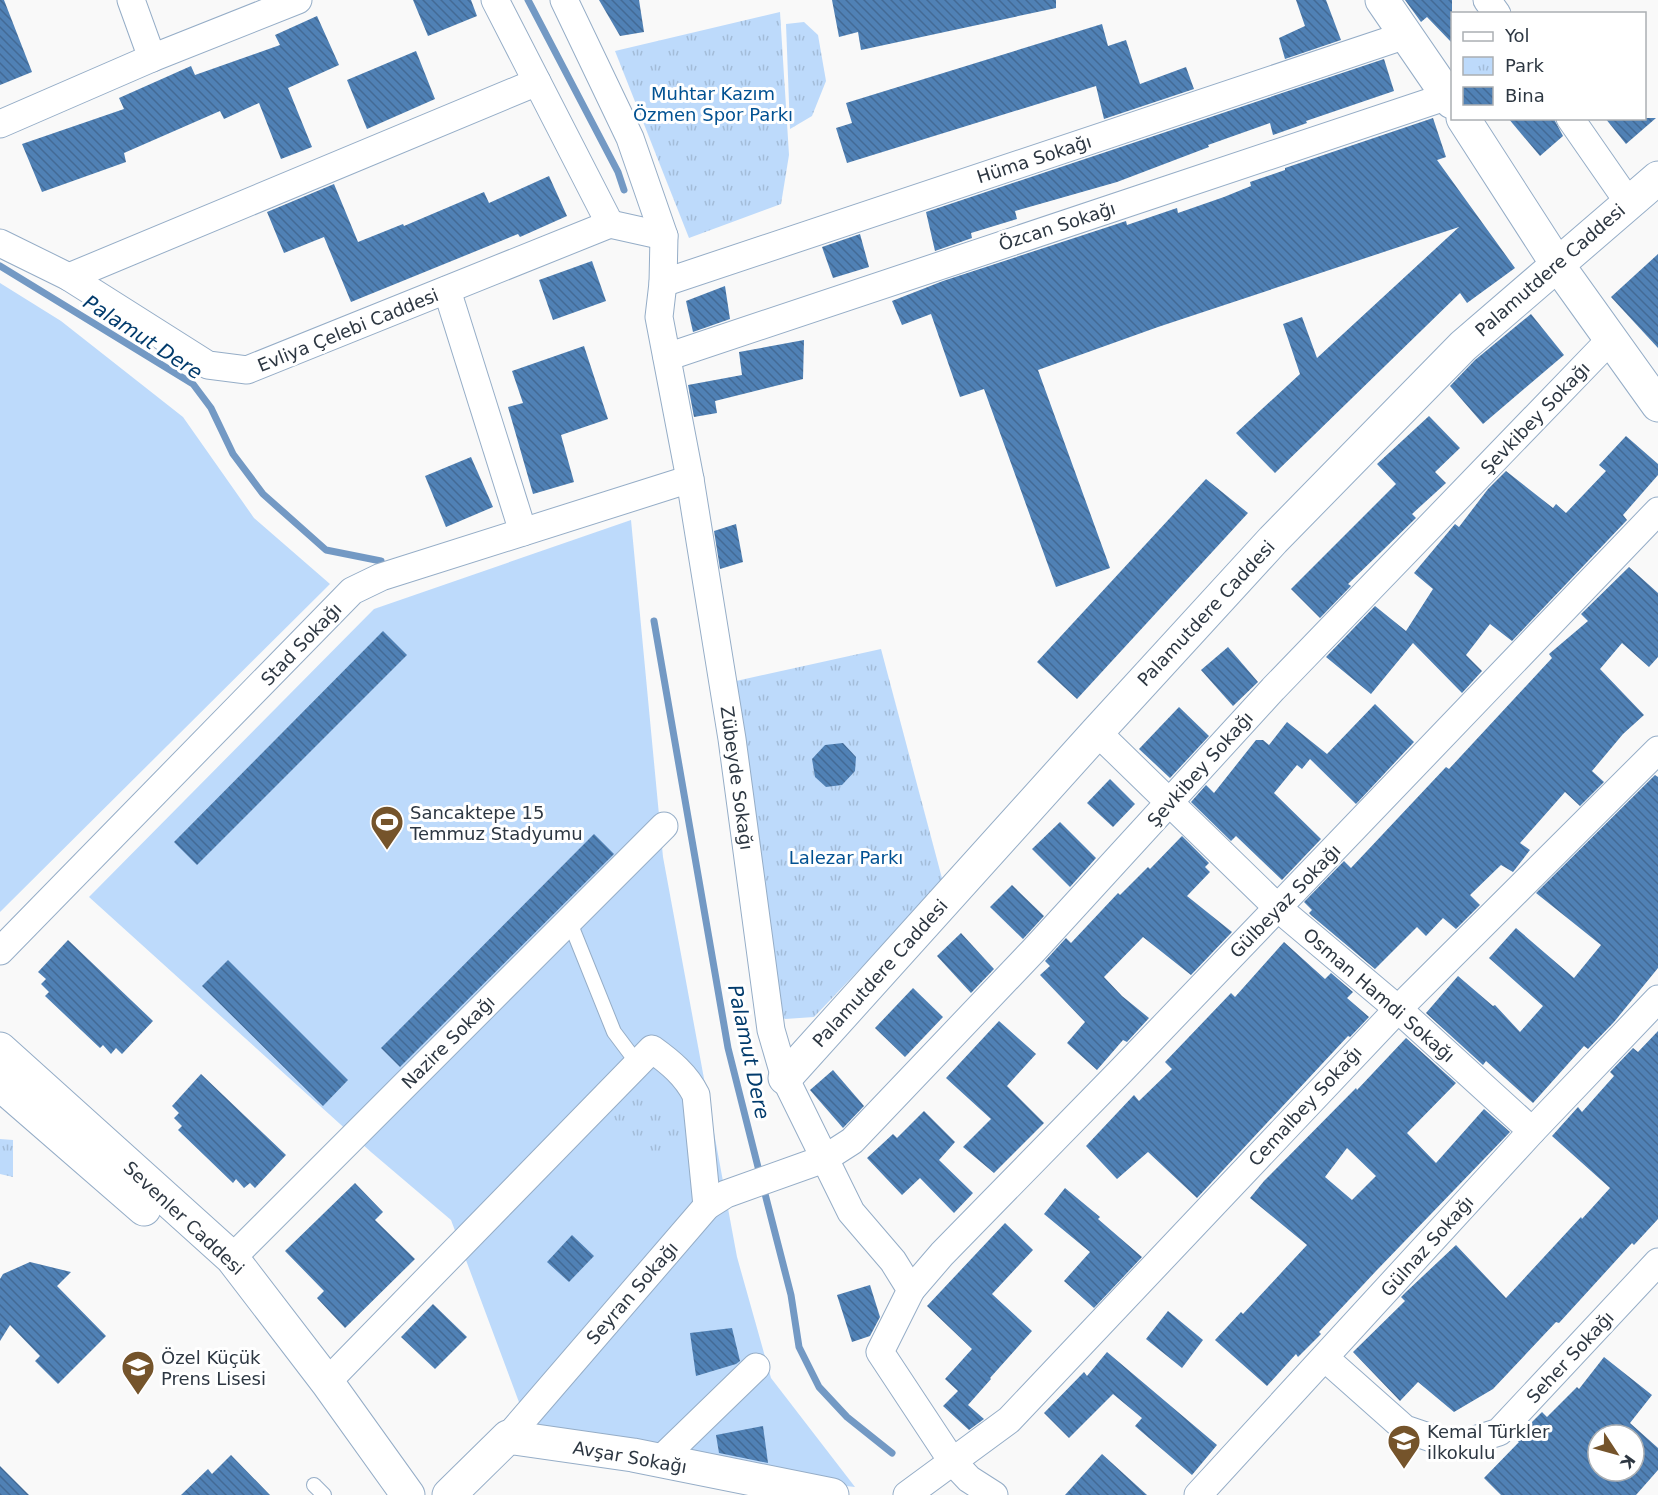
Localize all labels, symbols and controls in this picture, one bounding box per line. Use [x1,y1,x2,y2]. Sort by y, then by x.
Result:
legend [1451,12,1646,120]
text: Yol [1504,25,1530,46]
text: Park [1505,55,1544,76]
park label: Muhtar Kazım Özmen Spor Parkı [633,83,793,125]
text: Bina [1505,85,1545,106]
street label: Hüma Sokağı [974,131,1094,187]
street label: Özcan Sokağı [996,197,1118,255]
street label: Palamutdere Caddesi [1471,199,1629,341]
street label: Evliya Çelebi Caddesi [254,284,442,376]
water label: Palamut Dere [79,290,207,384]
street label: Şevkibey Sokağı [1476,358,1594,478]
street label: Palamutdere Caddesi [1133,536,1279,690]
street label: Stad Sokağı [256,598,346,690]
street label: Zübeyde Sokağı [717,705,757,851]
street label: Şevkibey Sokağı [1143,707,1257,831]
place label: Sancaktepe 15 Temmuz Stadyumu [409,802,583,844]
sports icon: Sancaktepe 15 Temmuz Stadyumu [369,804,405,851]
street label: Gülbeyaz Sokağı [1225,840,1345,962]
park label: Lalezar Parkı [789,847,903,868]
street label: Palamutdere Caddesi [808,895,952,1051]
street label: Osman Hamdi Sokağı [1299,924,1459,1066]
water label: Palamut Dere [723,983,775,1121]
street label: Nazire Sokağı [397,991,499,1093]
street label: Cemalbey Sokağı [1244,1042,1366,1170]
street label: Sevenler Caddesi [120,1157,248,1279]
street label: Gülnaz Sokağı [1376,1191,1478,1301]
street label: Seyran Sokağı [582,1238,682,1348]
street label: Seher Sokağı [1522,1307,1618,1407]
place label: Özel Küçük Prens Lisesi [161,1347,266,1389]
school or university icon: Özel Küçük Prens Lisesi [120,1349,156,1396]
place label: Kemal Türkler ilkokulu [1427,1421,1550,1463]
school or university icon: Kemal Türkler ilkokulu [1386,1423,1422,1470]
north arrow [1586,1423,1646,1483]
street label: Avşar Sokağı [571,1437,689,1477]
text: K [1616,1451,1639,1473]

